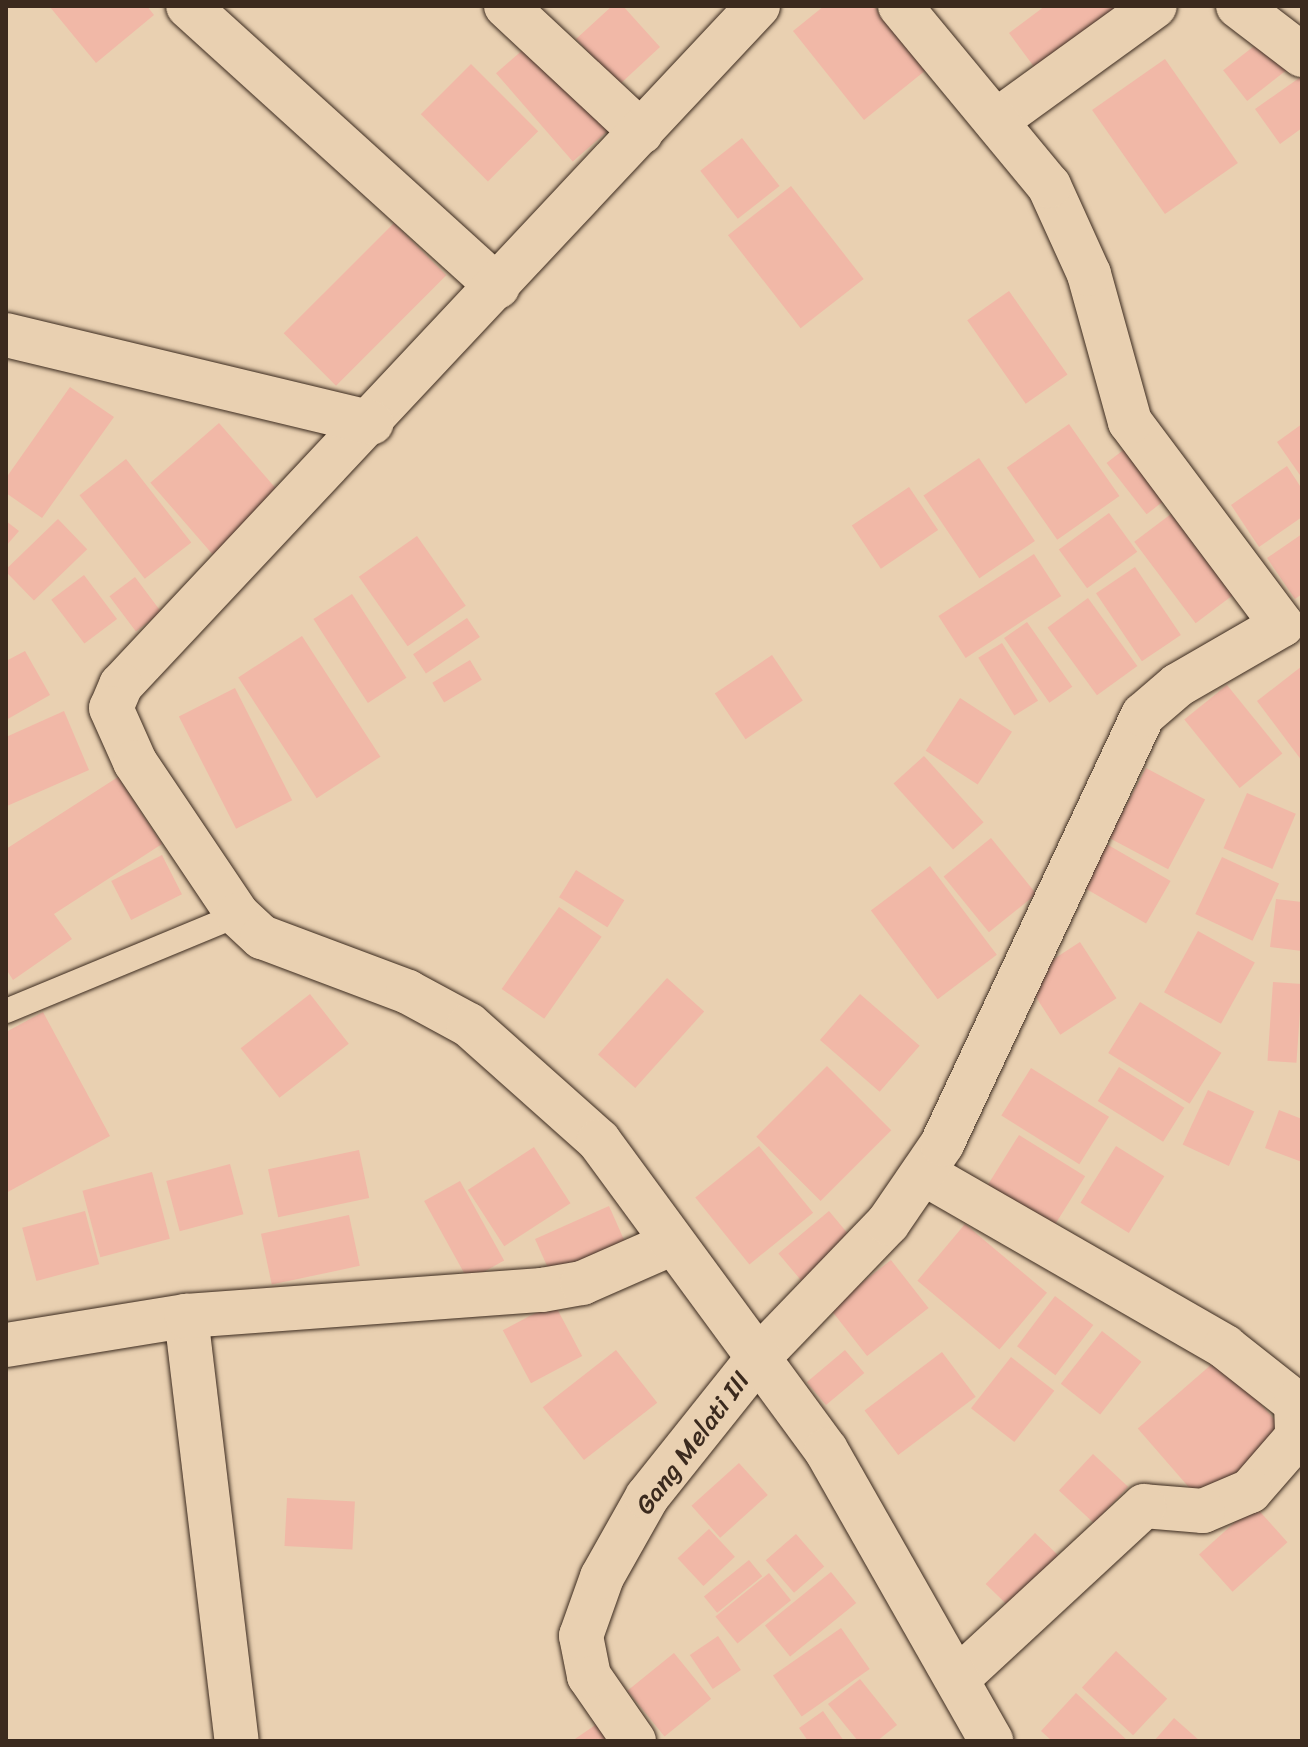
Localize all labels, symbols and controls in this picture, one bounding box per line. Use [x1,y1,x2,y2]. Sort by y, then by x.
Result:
street label: Gang Melati III [629,1366,757,1520]

